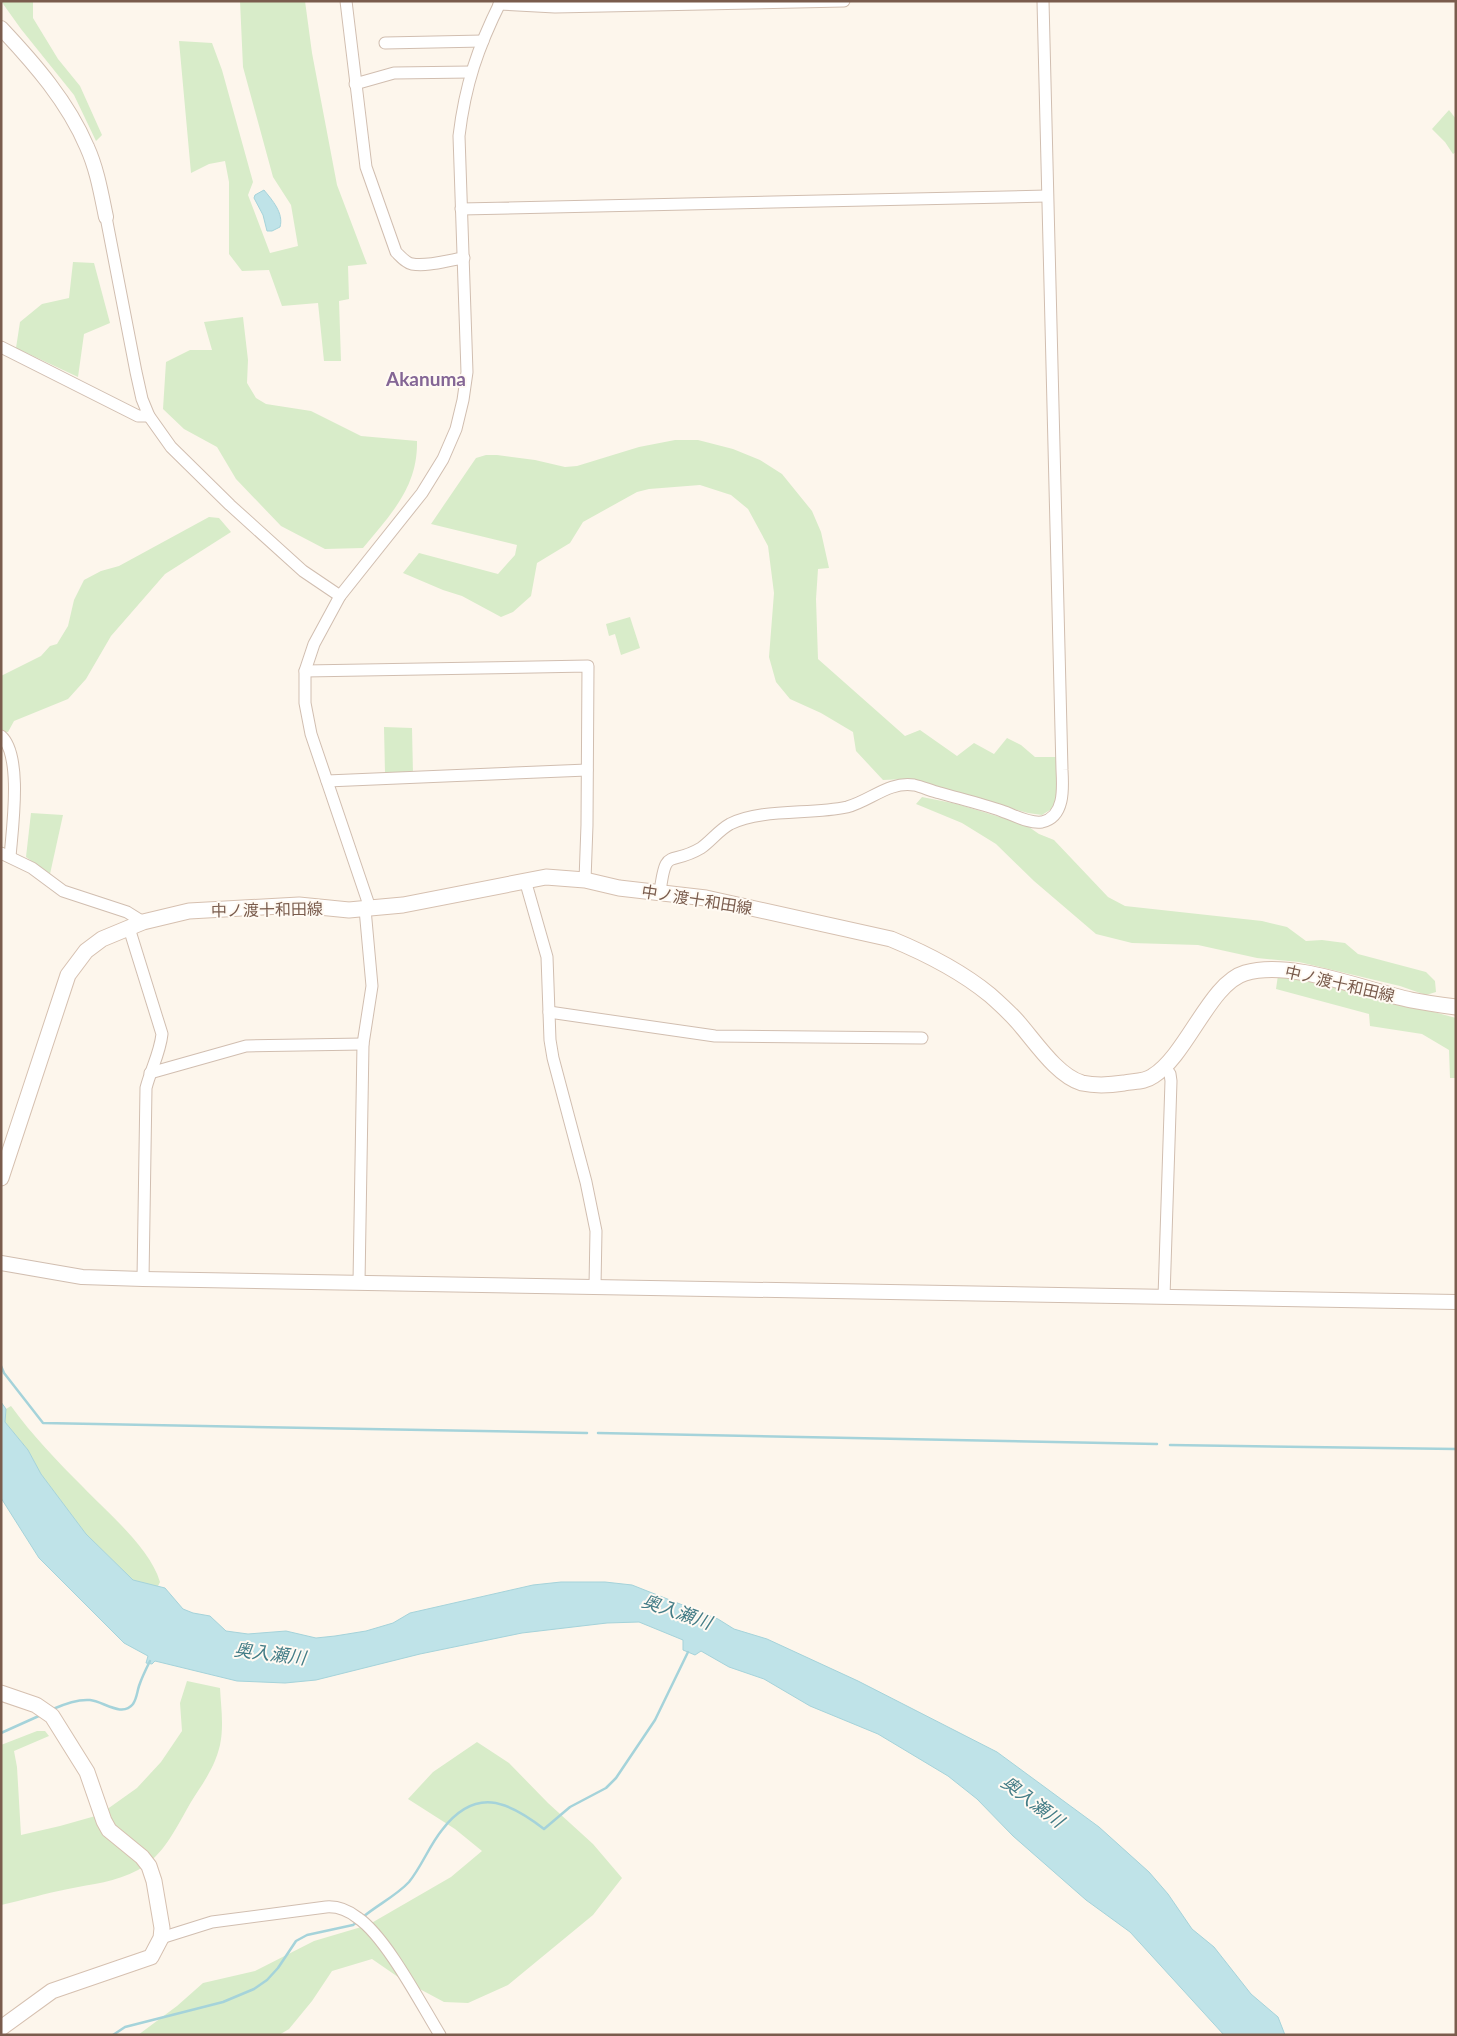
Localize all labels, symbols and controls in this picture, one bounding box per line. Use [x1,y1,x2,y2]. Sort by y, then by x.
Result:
district label: Akanuma [385,367,466,390]
street label: 中ノ渡十和田線 [640,881,754,917]
street label: 中ノ渡十和田線 [211,899,323,919]
street label: 中ノ渡十和田線 [1283,961,1397,1005]
water label: 奥入瀬川 [639,1589,717,1634]
water label: 奥入瀬川 [233,1638,309,1669]
water label: 奥入瀬川 [998,1771,1070,1833]

